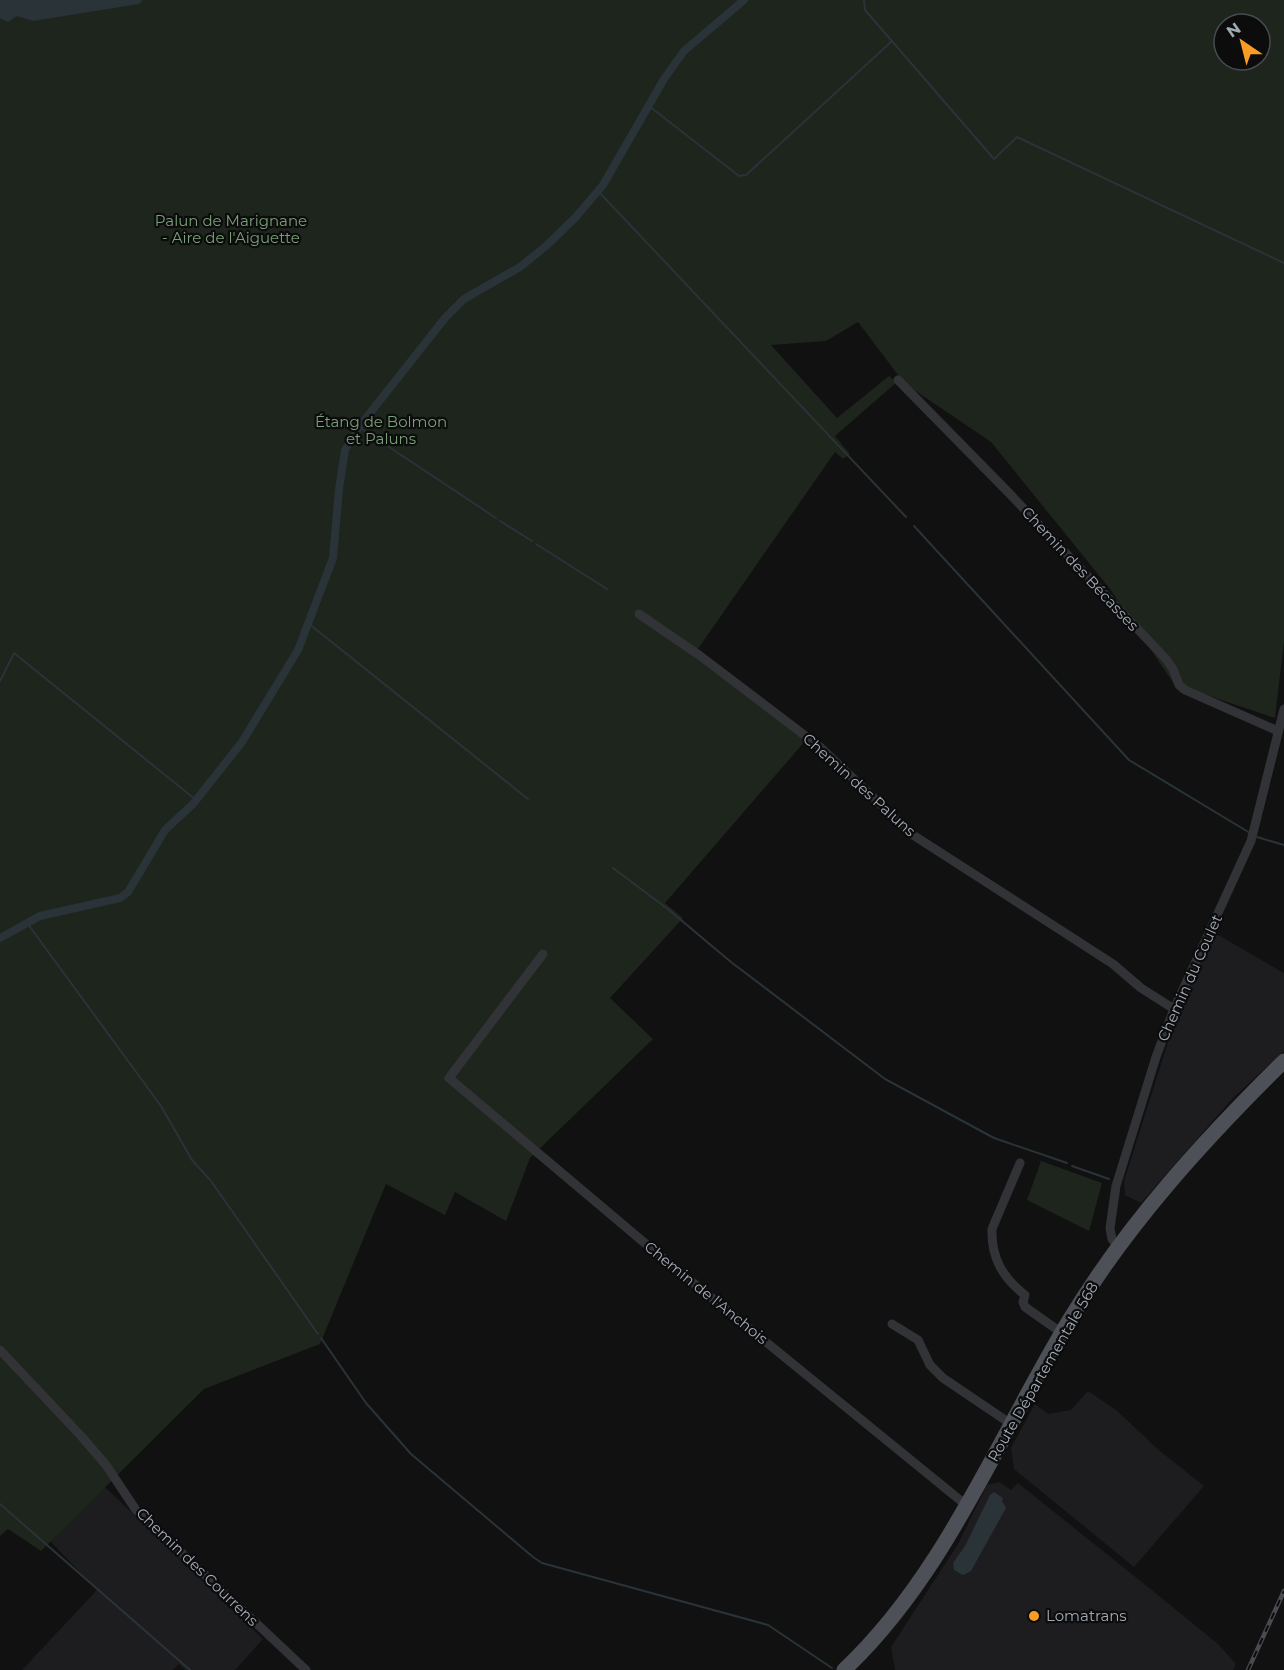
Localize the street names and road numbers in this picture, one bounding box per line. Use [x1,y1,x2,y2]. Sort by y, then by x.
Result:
street label: Chemin des Bécasses [1018,503,1143,635]
street label: Chemin des Paluns [799,729,920,840]
street label: Chemin du Coulet [1153,911,1226,1044]
street label: Chemin de l'Anchois [641,1237,772,1348]
street label: Route Départementale 568 [983,1278,1102,1465]
street label: Chemin des Courrens [132,1503,262,1630]

